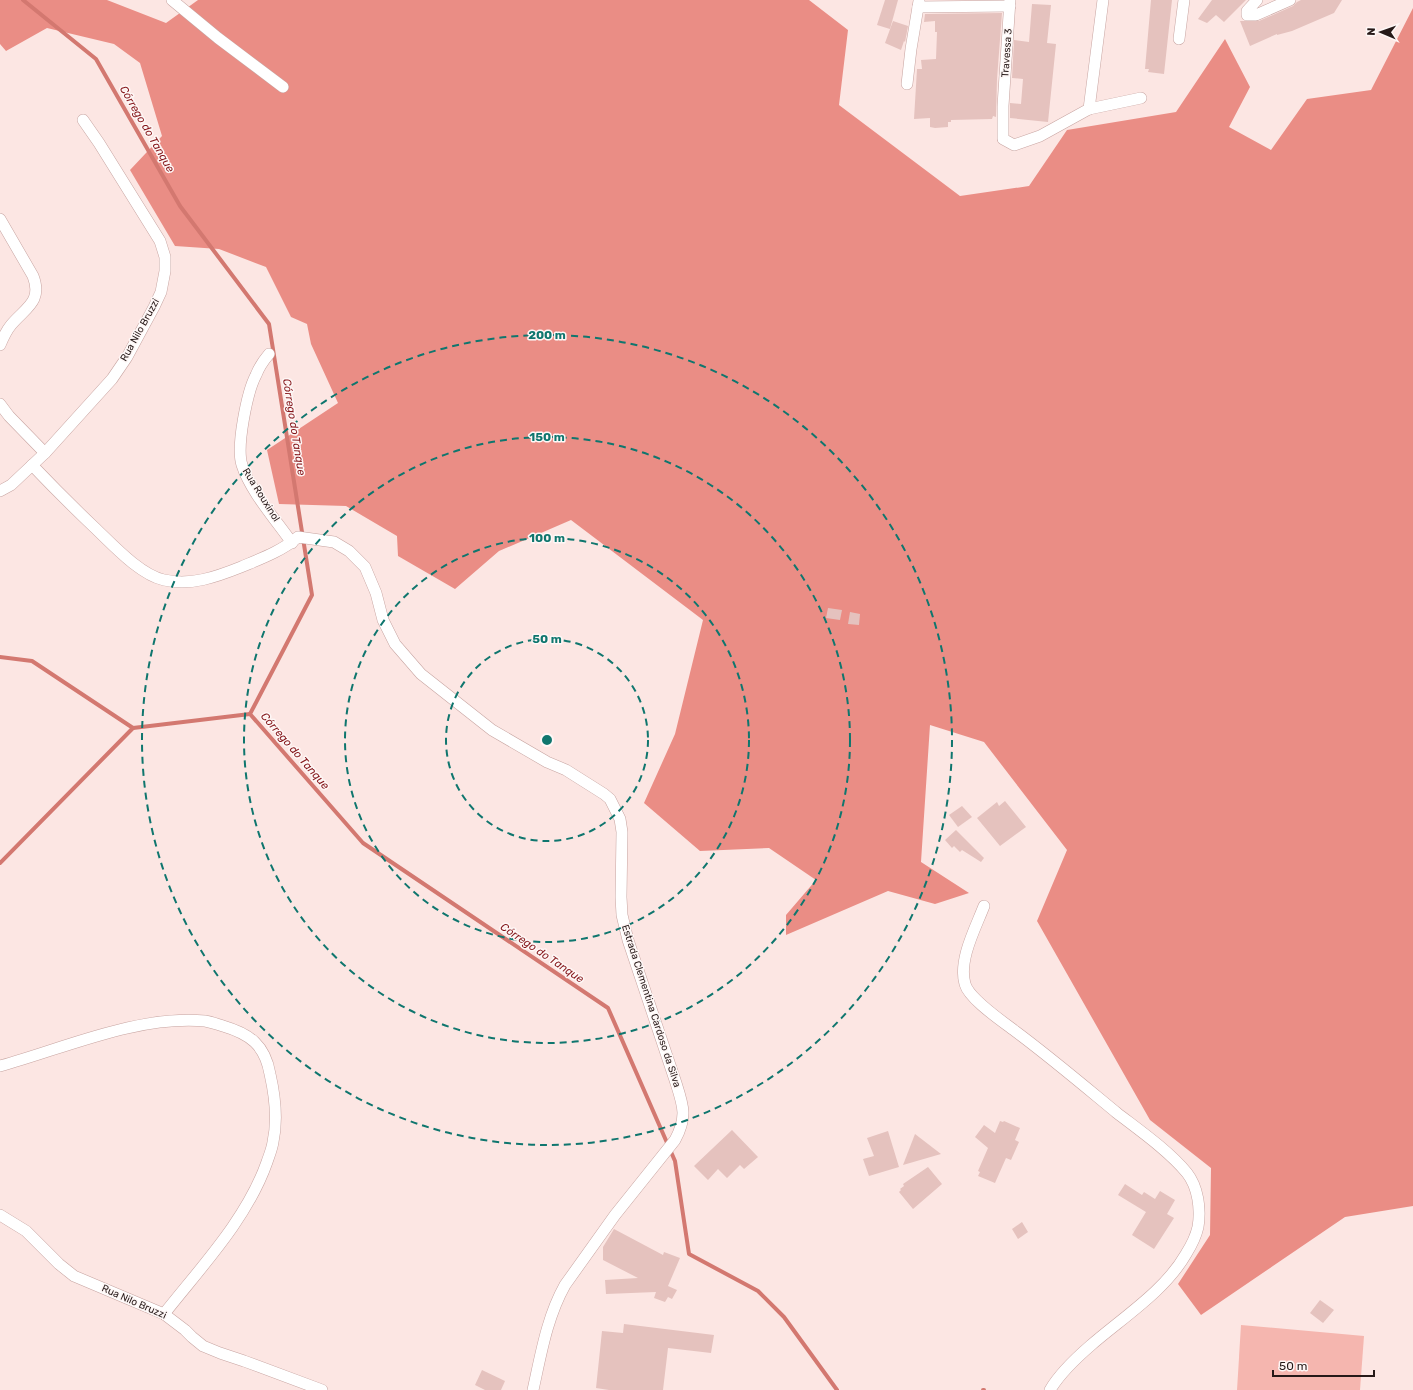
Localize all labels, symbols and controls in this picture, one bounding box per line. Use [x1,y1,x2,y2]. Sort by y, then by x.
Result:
north arrow [1361,12,1401,52]
text: N [1365,27,1378,36]
street label: Travessa 3 [999,28,1015,78]
water label: Córrego do Tanque [117,83,177,175]
street label: Rua Nilo Bruzzi [118,297,162,363]
text: 200 m [528,328,566,342]
water label: Córrego do Tanque [280,378,308,476]
text: 150 m [529,430,565,444]
street label: Rua Rouxinol [240,466,282,524]
text: 100 m [529,531,565,545]
text: 50 m [532,632,562,646]
water label: Córrego do Tanque [258,710,332,792]
centre of rings [540,733,554,747]
water label: Córrego do Tanque [498,920,586,986]
street label: Estrada Clementina Cardoso da Silva [619,923,683,1089]
street label: Rua Nilo Bruzzi [100,1282,168,1322]
scale bar [1273,1352,1374,1378]
text: 50 m [1279,1359,1307,1373]

